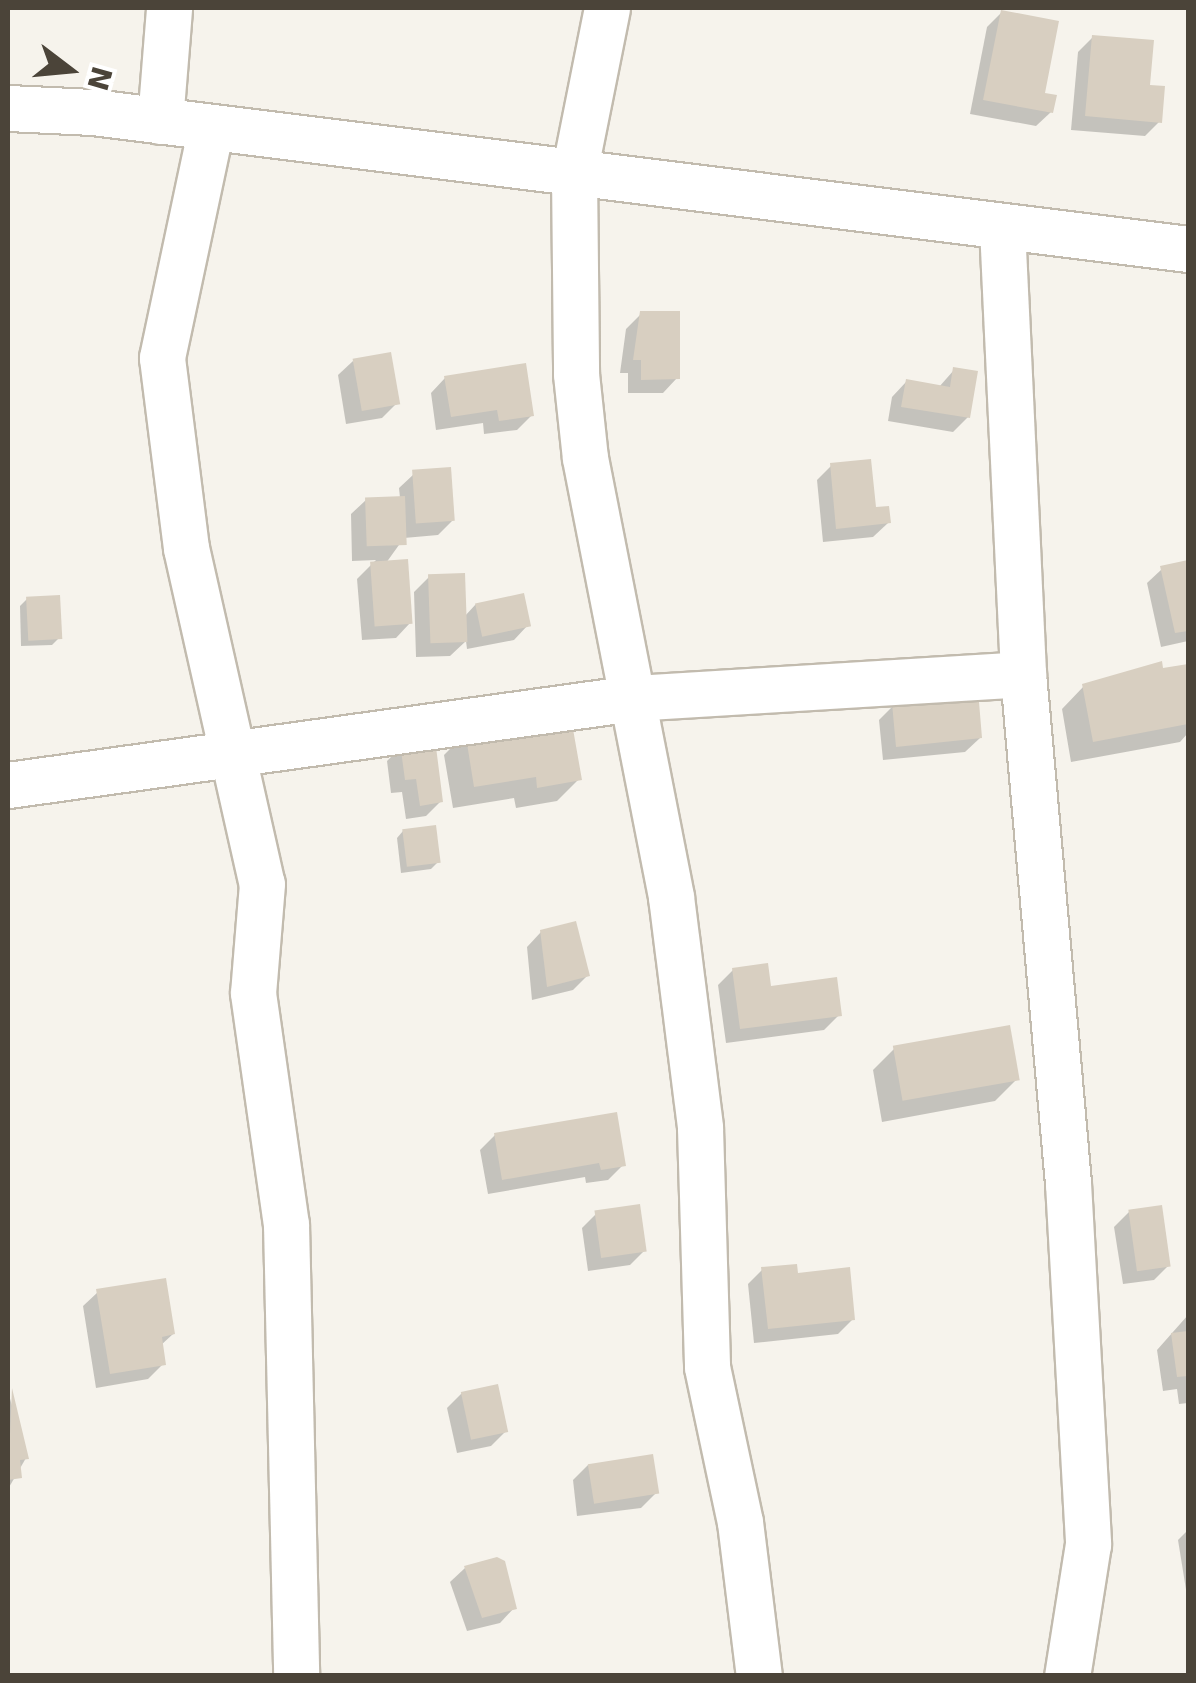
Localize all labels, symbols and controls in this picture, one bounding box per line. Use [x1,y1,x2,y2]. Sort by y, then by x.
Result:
north arrow [20,20,120,120]
text: N [80,63,118,94]

